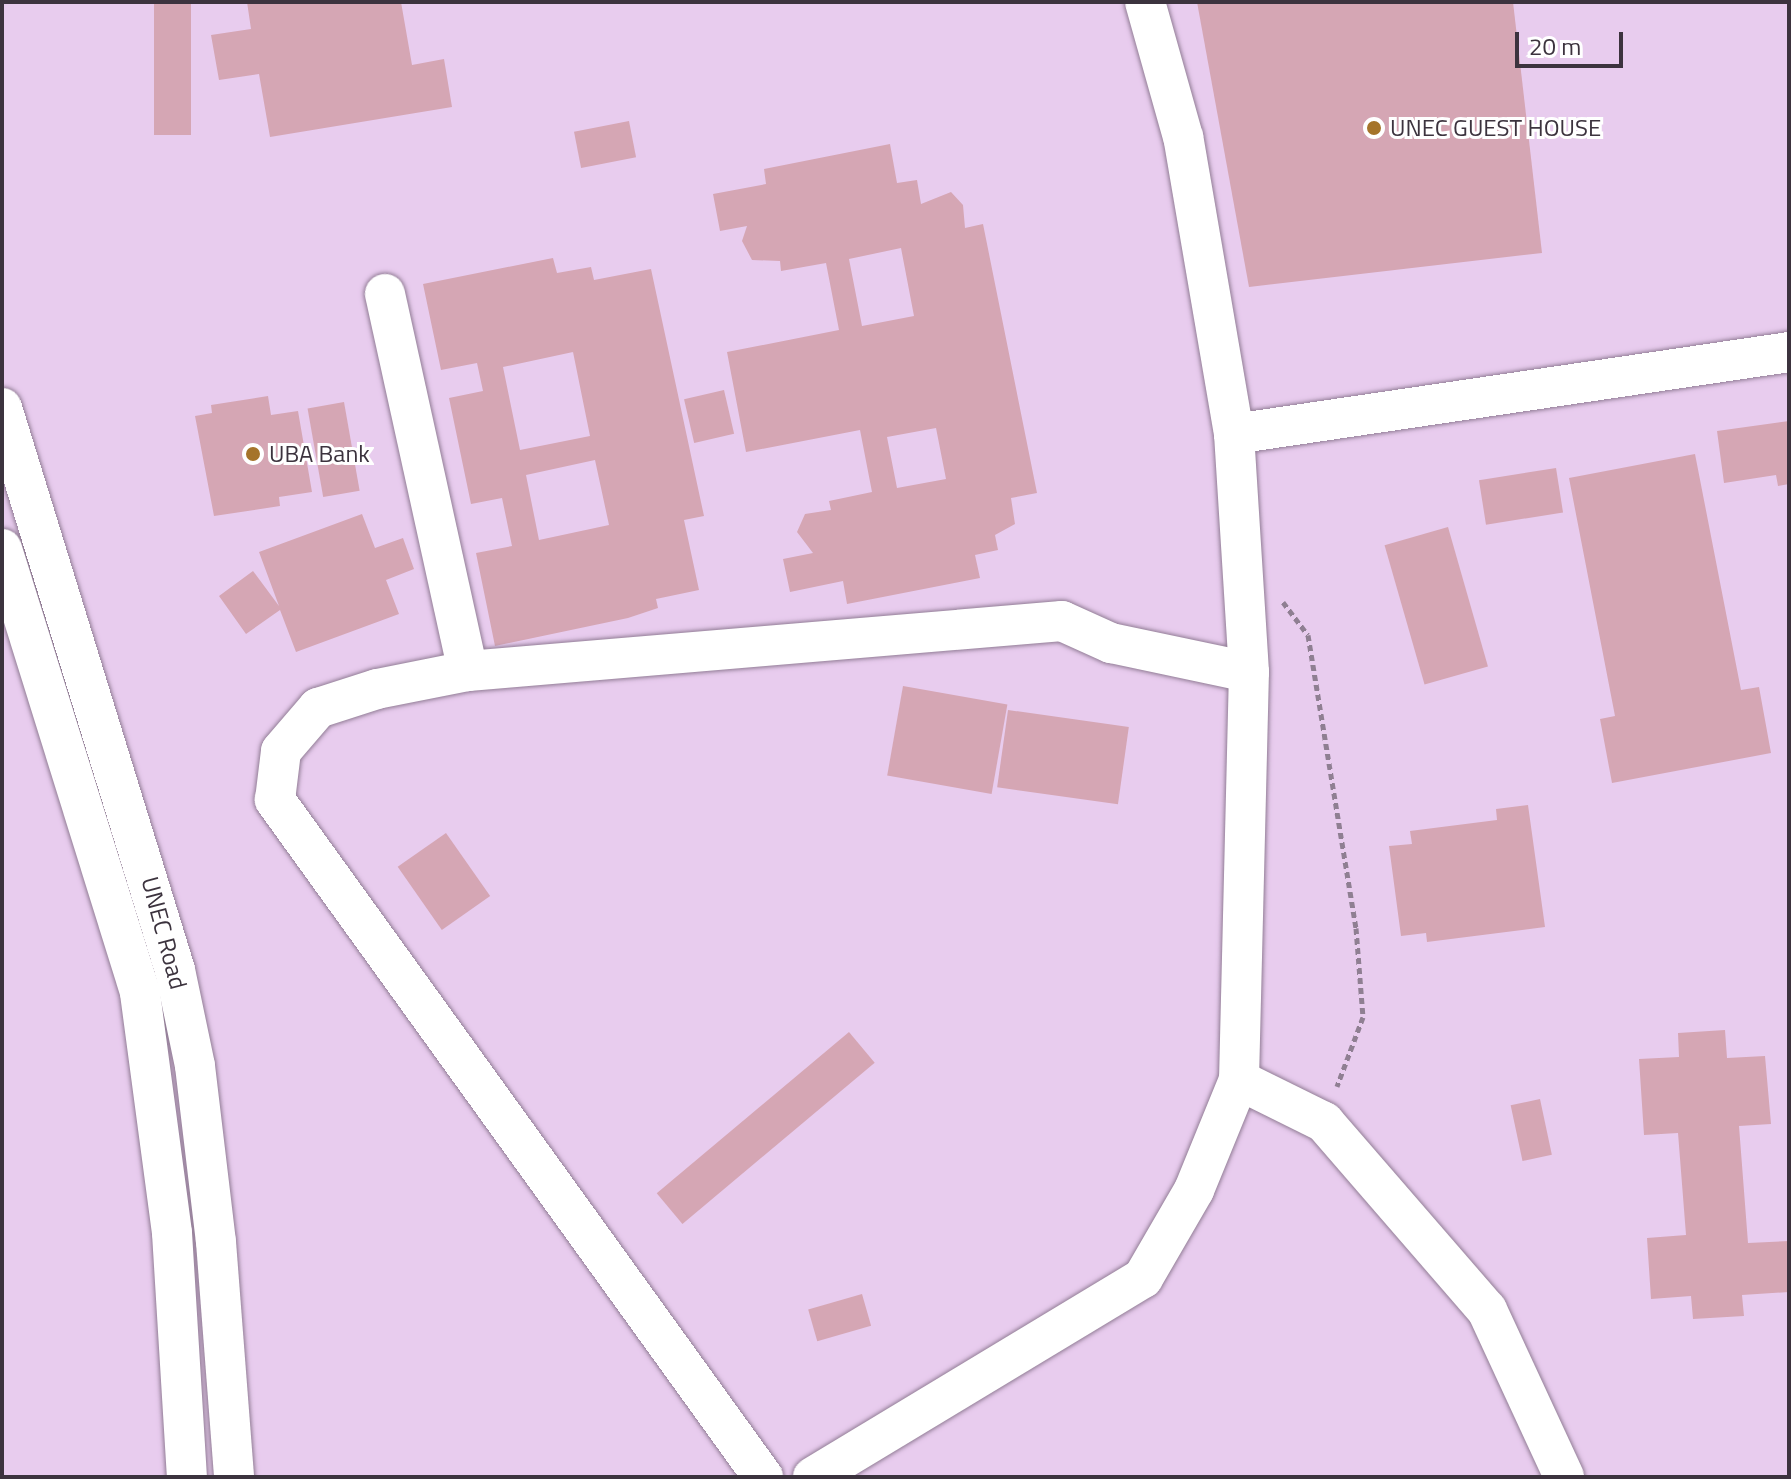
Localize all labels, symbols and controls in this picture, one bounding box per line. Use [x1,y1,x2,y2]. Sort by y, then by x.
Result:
scale bar [1519,16,1627,66]
text: 20 m [1529,28,1581,64]
place label: UNEC GUEST HOUSE [1390,114,1601,142]
marker: UNEC GUEST HOUSE [1365,119,1383,137]
place label: UBA Bank [269,440,370,468]
marker: UBA Bank [244,445,262,463]
street label: UNEC Road [135,874,193,992]

